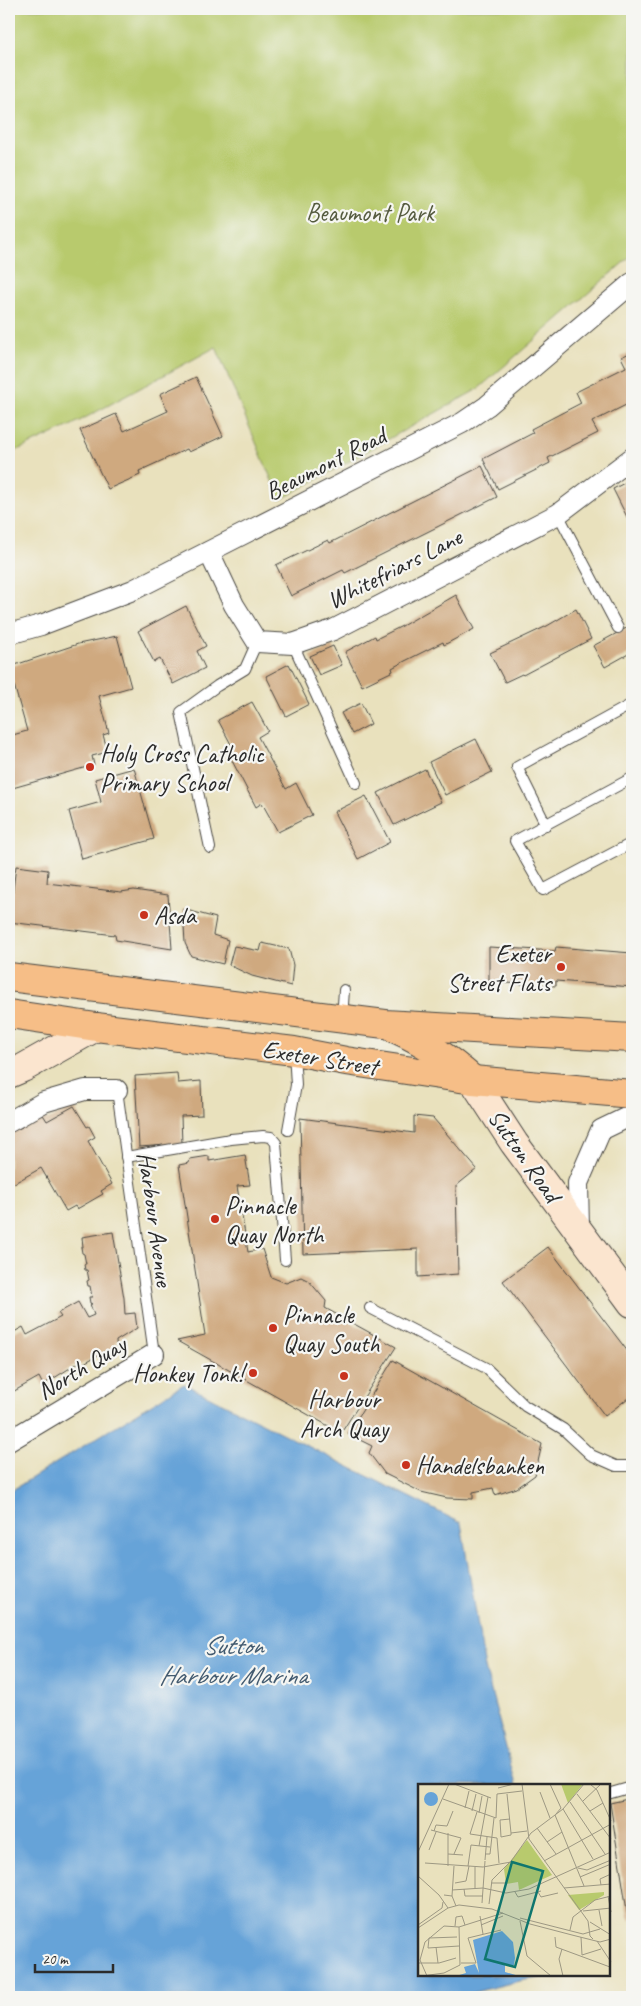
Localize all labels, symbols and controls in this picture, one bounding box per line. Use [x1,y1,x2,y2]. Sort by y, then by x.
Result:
park label: Beaumont Park [306,197,436,229]
street label: Beaumont Road [260,418,395,508]
street label: Whitefriars Lane [322,520,469,617]
place label: Holy Cross Catholic Primary School [100,738,265,799]
marker: Holy Cross Catholic Primary School [84,761,96,773]
place label: Asda [154,900,198,932]
marker: Asda [138,909,150,921]
place label: Exeter Street Flats [447,938,553,999]
marker: Exeter Street Flats [555,961,567,973]
street label: Exeter Street [260,1033,383,1083]
street label: Sutton Road [481,1103,570,1212]
street label: Harbour Avenue [130,1150,181,1290]
place label: Pinnacle Quay North [225,1190,325,1251]
marker: Pinnacle Quay North [209,1213,221,1225]
place label: Pinnacle Quay South [283,1299,380,1360]
marker: Pinnacle Quay South [267,1322,279,1334]
street label: North Quay [31,1327,134,1407]
place label: Honkey Tonk! [133,1358,248,1390]
marker: Honkey Tonk! [247,1367,259,1379]
marker: Harbour Arch Quay [338,1370,350,1382]
place label: Harbour Arch Quay [300,1384,390,1445]
place label: Handelsbanken [416,1450,545,1482]
marker: Handelsbanken [400,1459,412,1471]
water label: Sutton Harbour Marina [159,1629,310,1692]
inset map [418,1784,611,1976]
scale bar [35,1941,112,1973]
text: 20 m [42,1950,69,1969]

